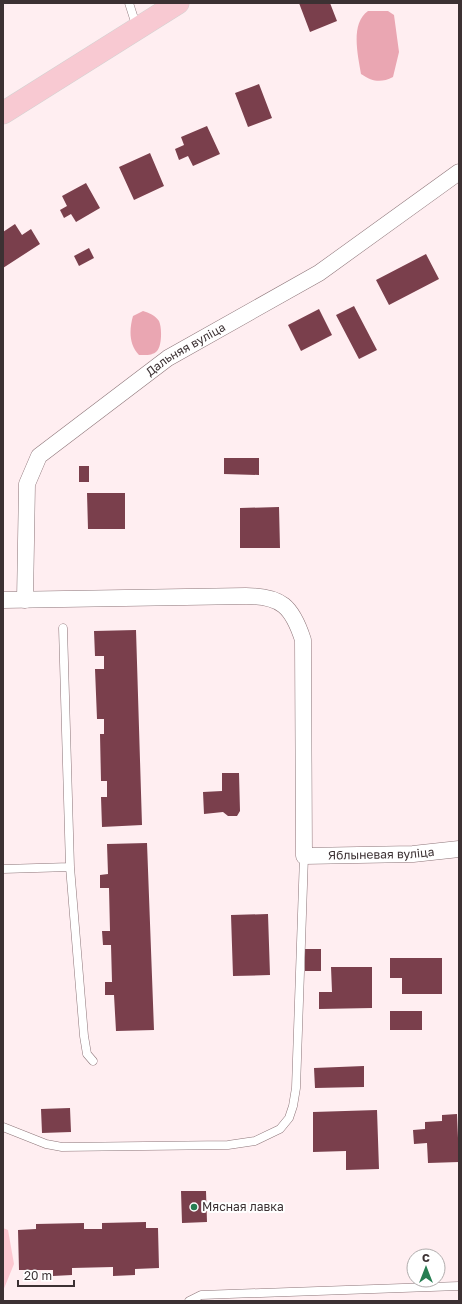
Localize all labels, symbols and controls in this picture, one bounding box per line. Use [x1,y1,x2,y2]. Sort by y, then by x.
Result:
street label: Дальняя вуліца [143,319,228,379]
street label: Яблыневая вуліца [328,844,435,863]
place label: Мясная лавка [202,1199,284,1214]
marker: Мясная лавка [189,1202,199,1212]
north arrow [406,1248,446,1288]
text: С [422,1251,430,1264]
scale bar [18,1262,74,1288]
text: 20 m [24,1268,52,1283]

